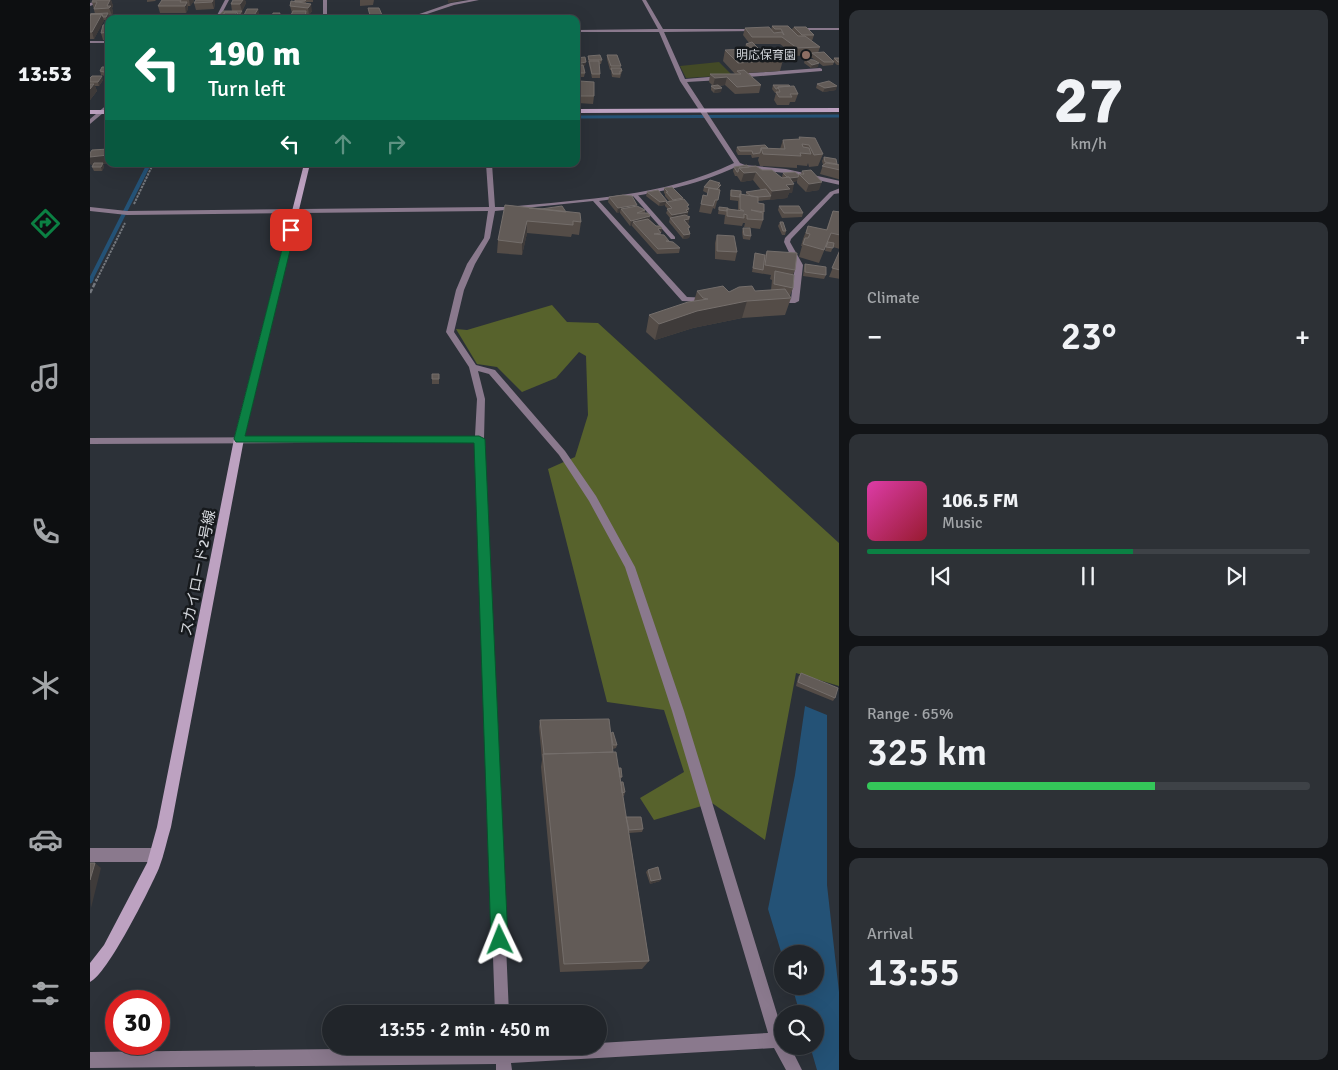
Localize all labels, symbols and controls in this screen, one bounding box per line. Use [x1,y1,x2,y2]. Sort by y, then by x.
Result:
text: 190 m [208,32,301,75]
icon: left [125,35,190,100]
place label: 明応保育園 [736,48,796,63]
marker: 明応保育園 [800,49,812,61]
text: 13:53 [18,60,72,87]
text: 27 [1053,61,1124,141]
text: Turn left [208,75,286,102]
icon: left [276,130,304,158]
icon: ahead [329,130,357,158]
icon: right [382,130,410,158]
text: km/h [1070,134,1107,154]
icon: directions [28,206,63,241]
pin [270,209,312,251]
icon: arrive [277,216,305,244]
text: Climate [867,288,920,308]
text: 23° [1061,313,1116,360]
text: − [867,320,882,354]
text: + [1295,320,1310,354]
icon: music [28,360,63,395]
text: 106.5 FM [942,489,1019,513]
street label: スカイロード2号線 [177,508,219,638]
text: Music [942,513,983,533]
icon: phone [28,514,63,549]
icon: previous [927,562,955,590]
icon: pause [1074,562,1102,590]
icon: next [1222,562,1250,590]
icon: climate [28,668,63,703]
text: Range · 65% [867,704,953,724]
text: 325 km [867,729,987,776]
icon: car [28,822,63,857]
position arrow [473,913,525,965]
text: Arrival [867,924,913,944]
map controls [774,945,824,1055]
button: sound [774,945,824,995]
text: 13:55 [867,949,960,996]
icon: filters [28,976,63,1011]
speed limit sign: 30 [105,990,170,1055]
button: search [774,1005,824,1055]
text: 13:55 · 2 min · 450 m [379,1018,550,1042]

